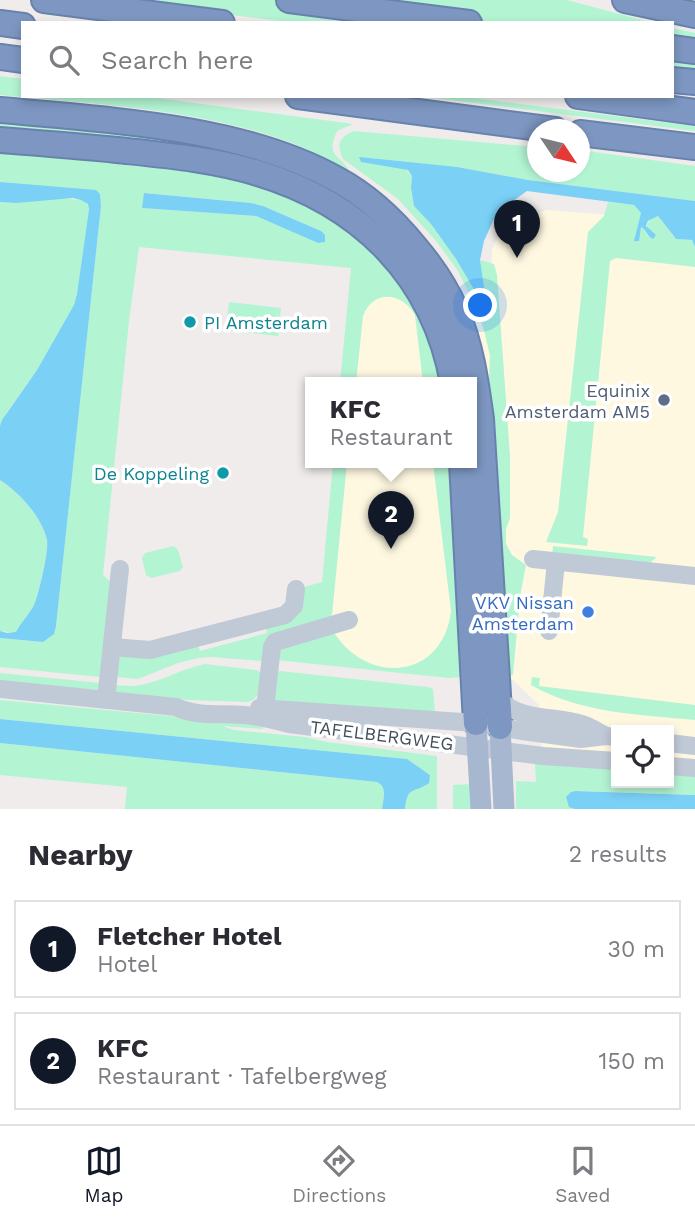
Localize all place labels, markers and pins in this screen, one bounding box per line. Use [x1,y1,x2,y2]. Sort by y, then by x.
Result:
pin: 1 [494,200,540,258]
place label: PI Amsterdam [204,312,328,333]
marker: PI Amsterdam [182,314,198,330]
place label: Equinix Amsterdam AM5 [505,380,650,422]
marker: Equinix Amsterdam AM5 [656,392,672,408]
place label: De Koppeling [94,463,209,484]
marker: De Koppeling [215,465,231,481]
pin: 2 [368,491,414,549]
place label: VKV Nissan Amsterdam [472,592,574,634]
marker: VKV Nissan Amsterdam [580,604,596,620]

